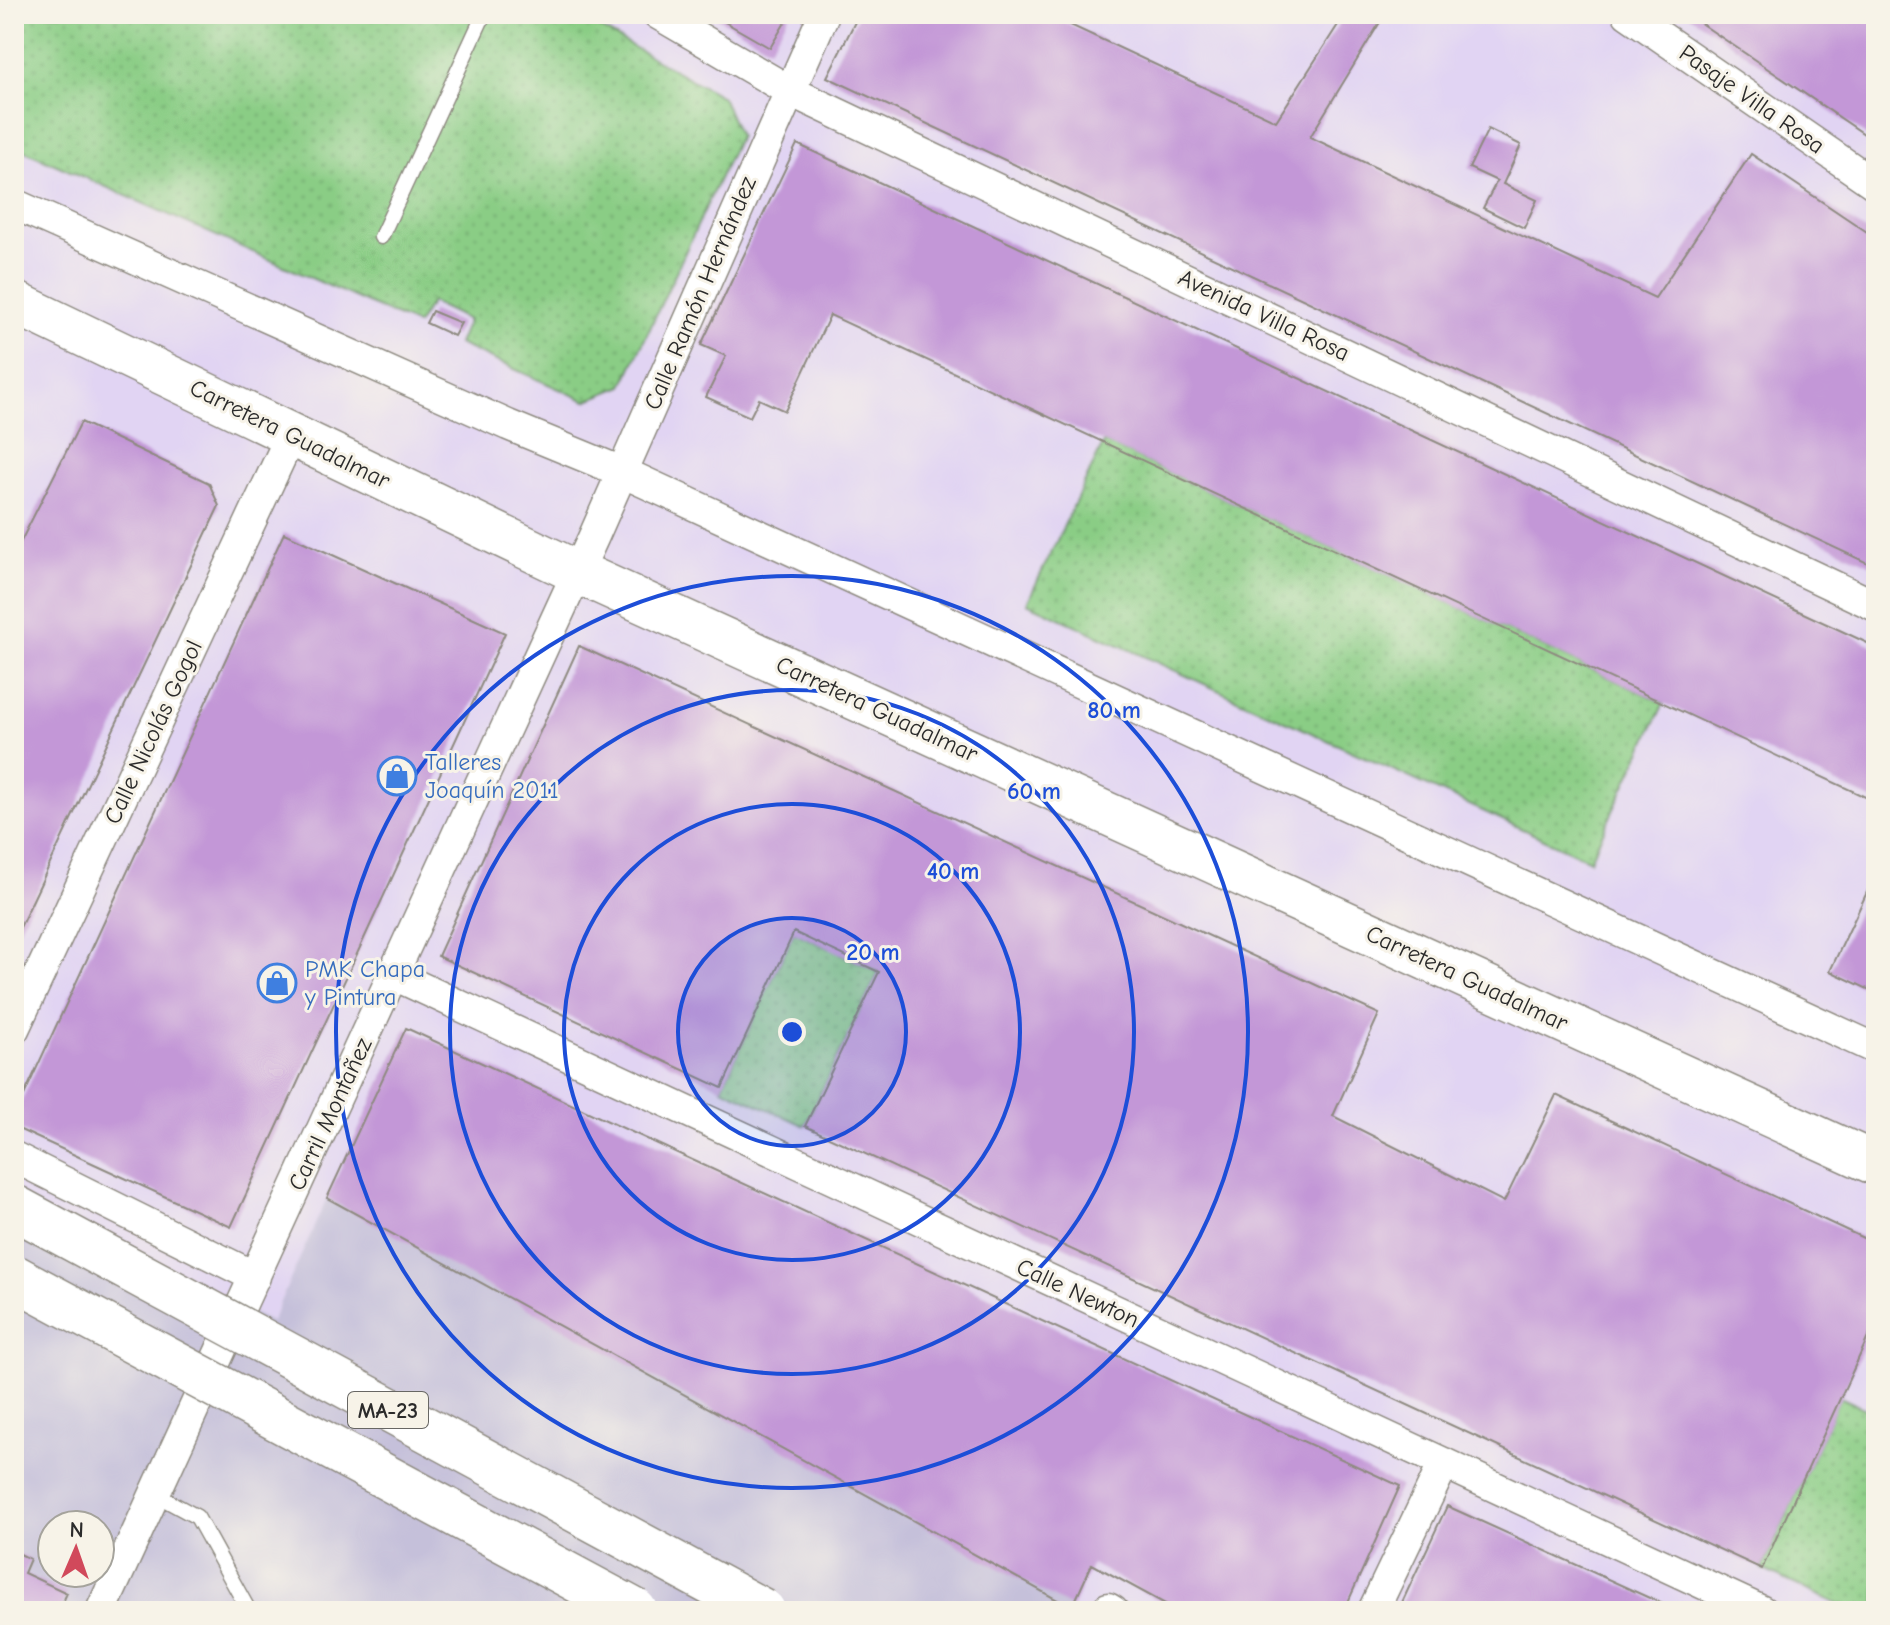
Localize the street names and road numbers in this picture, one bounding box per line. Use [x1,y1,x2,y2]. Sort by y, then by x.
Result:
street label: Pasaje Villa Rosa [1674,39,1830,159]
street label: Calle Ramón Hernández [638,172,762,414]
street label: Avenida Villa Rosa [1174,263,1354,367]
street label: Carretera Guadalmar [185,373,395,495]
street label: Calle Nicolás Gogol [98,636,208,828]
street label: Carretera Guadalmar [772,650,983,768]
street label: Carretera Guadalmar [1362,919,1573,1037]
street label: Carril Montañez [282,1033,378,1195]
street label: Calle Newton [1012,1252,1144,1334]
road number: MA-23 [348,1392,428,1428]

